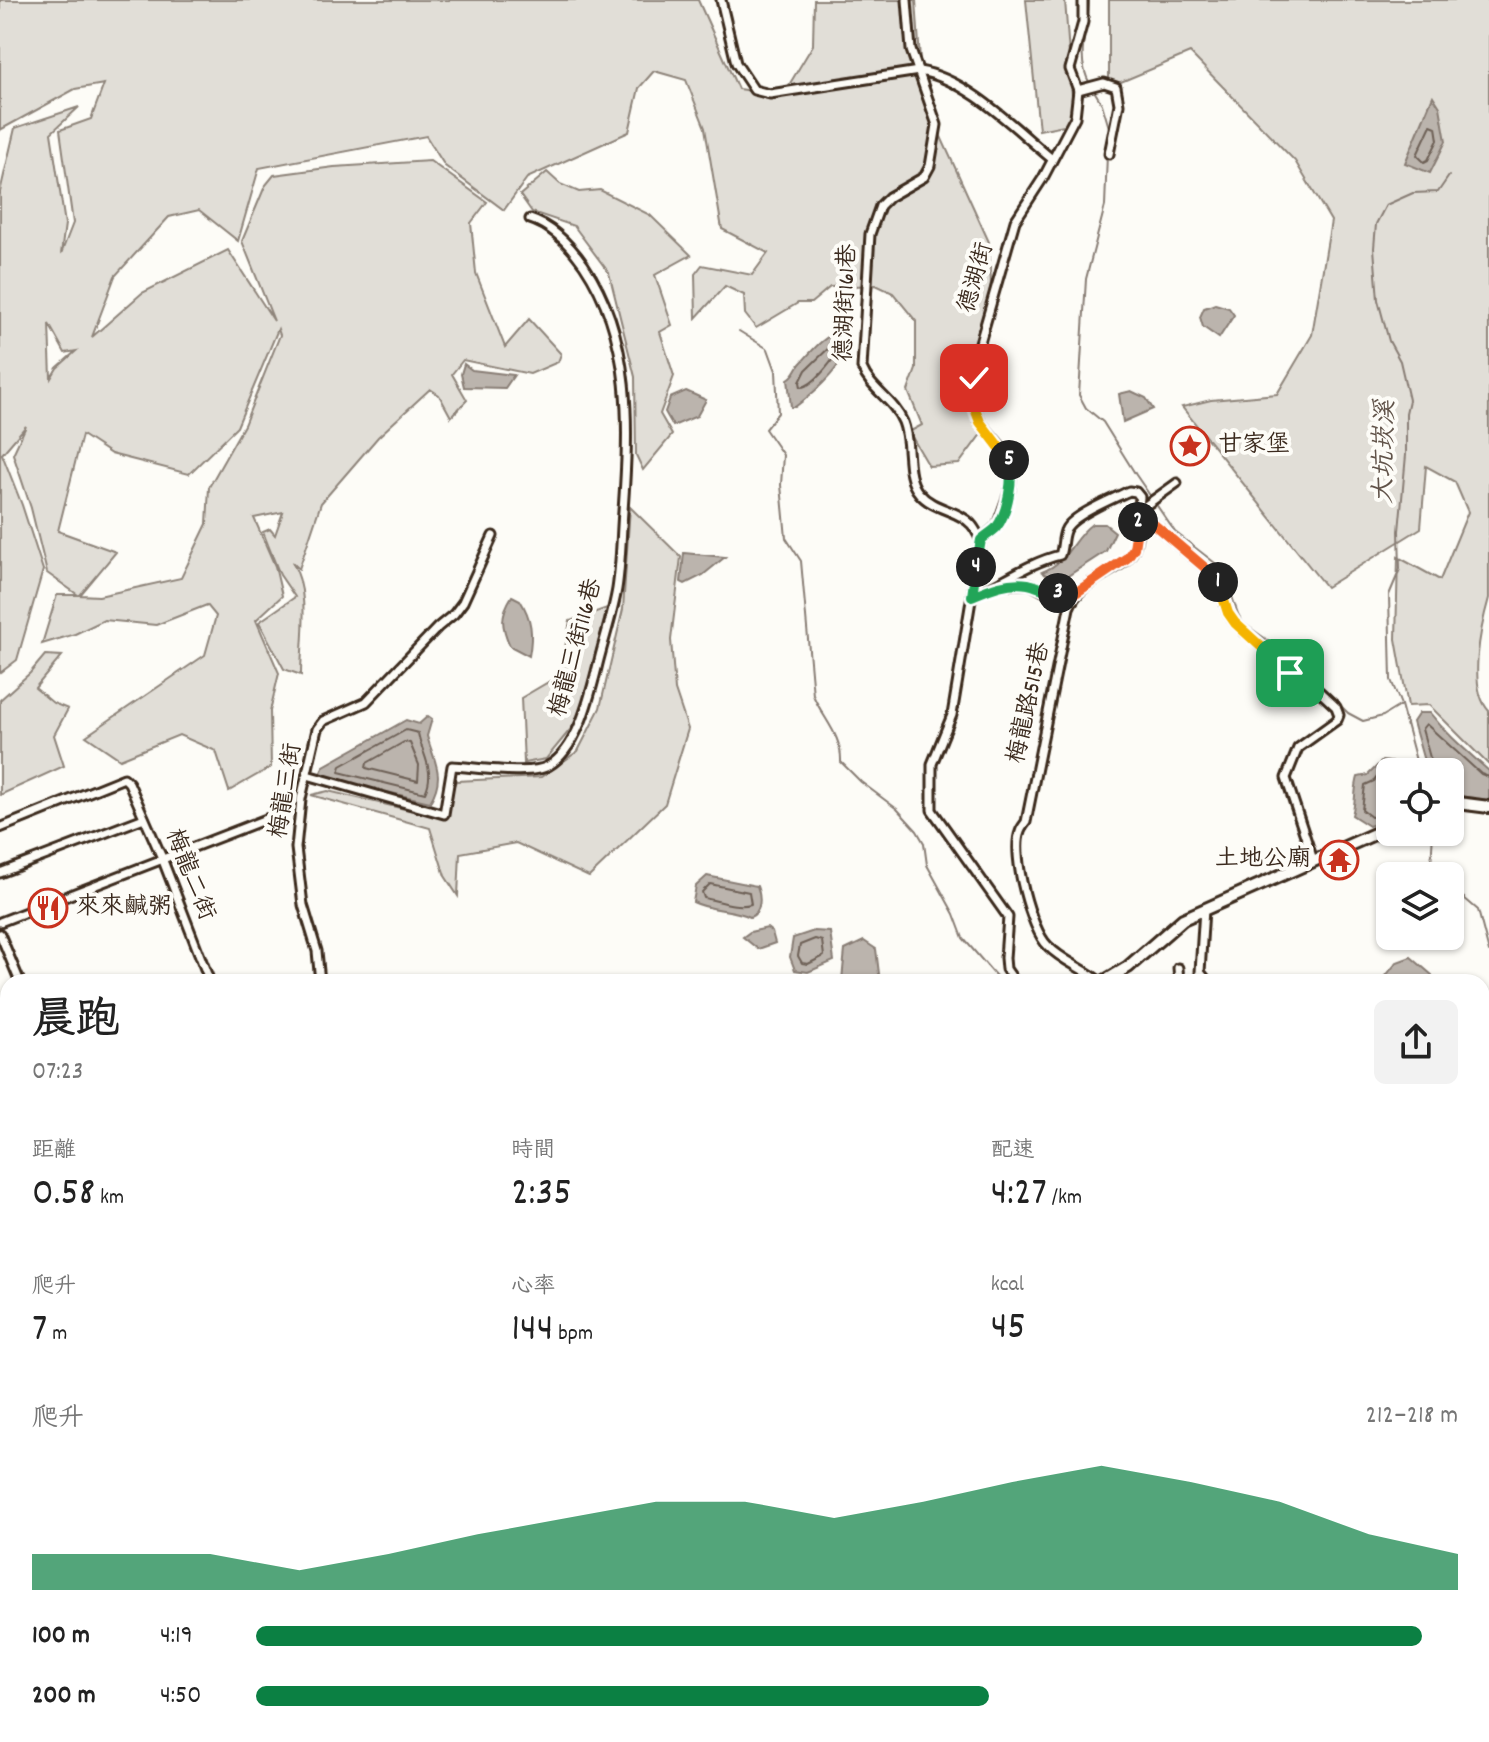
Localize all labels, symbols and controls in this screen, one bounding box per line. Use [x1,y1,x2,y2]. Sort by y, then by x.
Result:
street label: 德湖街 [951,239,1003,317]
street label: 德湖街161巷 [828,243,866,363]
pin [940,344,1008,412]
icon: check [952,356,996,400]
water label: 大坑崁溪 [1367,398,1405,504]
place icon: 甘家堡 [1169,425,1211,467]
place label: 甘家堡 [1218,429,1290,463]
pin: 5 [989,440,1029,480]
text: 5 [1004,444,1014,475]
pin: 2 [1118,502,1158,542]
text: 2 [1133,506,1143,537]
pin: 4 [956,547,996,587]
text: 4 [971,551,981,582]
pin: 1 [1198,562,1238,602]
text: 1 [1216,566,1220,597]
pin: 3 [1038,573,1078,613]
street label: 梅龍三街116巷 [542,575,612,721]
text: 3 [1053,577,1063,608]
street label: 梅龍路515巷 [1001,639,1059,767]
pin [1256,639,1324,707]
icon: arrive [1268,651,1312,695]
street label: 梅龍三街 [263,741,311,841]
map controls [1376,758,1464,950]
button: locate [1376,758,1464,846]
street label: 梅龍二街 [155,824,223,926]
temple icon: 土地公廟 [1318,839,1360,881]
place label: 土地公廟 [1215,843,1311,877]
button: layers [1376,862,1464,950]
restaurant icon: 來來鹹粥 [27,887,69,929]
place label: 來來鹹粥 [76,891,172,925]
text: 晨跑 [32,992,120,1055]
button: share [1374,1000,1458,1084]
text: 07:23 [32,1054,83,1091]
text: 距離 [32,1136,76,1167]
text: 時間 [511,1136,555,1167]
text: 配速 [991,1136,1035,1167]
text: 0.58 [32,1167,95,1224]
text: 2:35 [511,1167,572,1224]
text: 4:27 [991,1167,1047,1224]
text: km [95,1183,124,1214]
text: /km [1047,1183,1082,1214]
text: kcal [991,1270,1024,1301]
text: 爬升 [32,1272,76,1303]
text: 心率 [511,1272,555,1303]
text: 45 [991,1301,1026,1358]
text: 7 [32,1303,47,1360]
text: 144 [511,1303,553,1360]
text: m [47,1319,67,1350]
text: bpm [553,1319,593,1350]
text: 212–218 m [1365,1398,1458,1435]
text: 爬升 [32,1401,84,1438]
text: 100 m [32,1618,90,1655]
text: 4:19 [160,1618,193,1655]
text: 200 m [32,1678,96,1715]
text: 4:50 [160,1678,201,1715]

